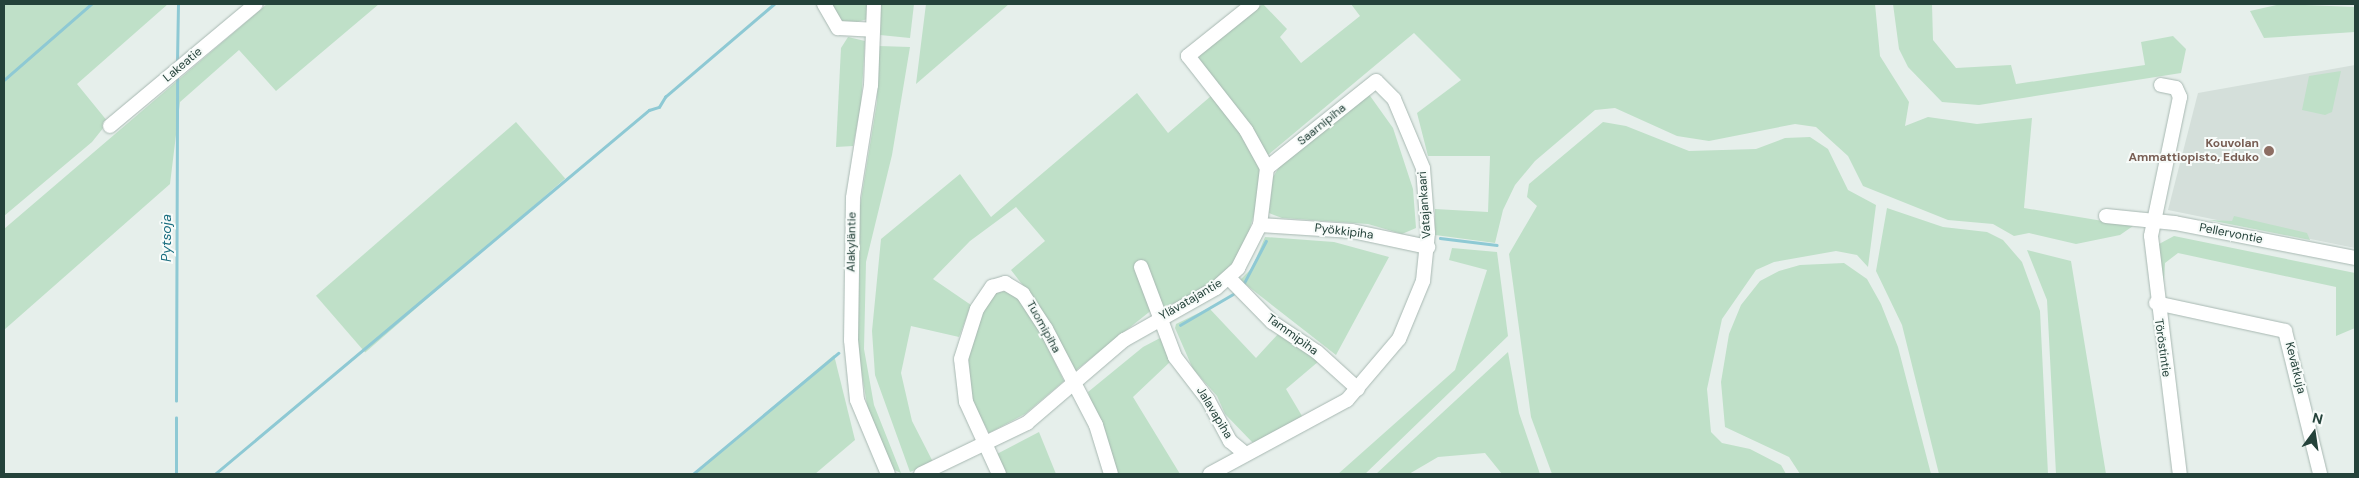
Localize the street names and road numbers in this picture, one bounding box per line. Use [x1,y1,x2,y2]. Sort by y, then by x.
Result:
street label: Lakeatie [161,45,205,85]
street label: Saarnipiha [1295,101,1349,149]
street label: Vatajankaari [1415,171,1435,239]
street label: Alakyläntie [844,212,860,272]
street label: Pyökkipiha [1314,221,1374,243]
street label: Pellervontie [2198,221,2264,247]
street label: Ylävatajantie [1157,276,1225,324]
street label: Tuomipiha [1023,298,1063,356]
street label: Tammipiha [1263,311,1321,359]
street label: Töröstintie [2151,318,2173,378]
street label: Kevätkuja [2282,341,2308,395]
street label: Jalavapiha [1193,384,1235,442]

